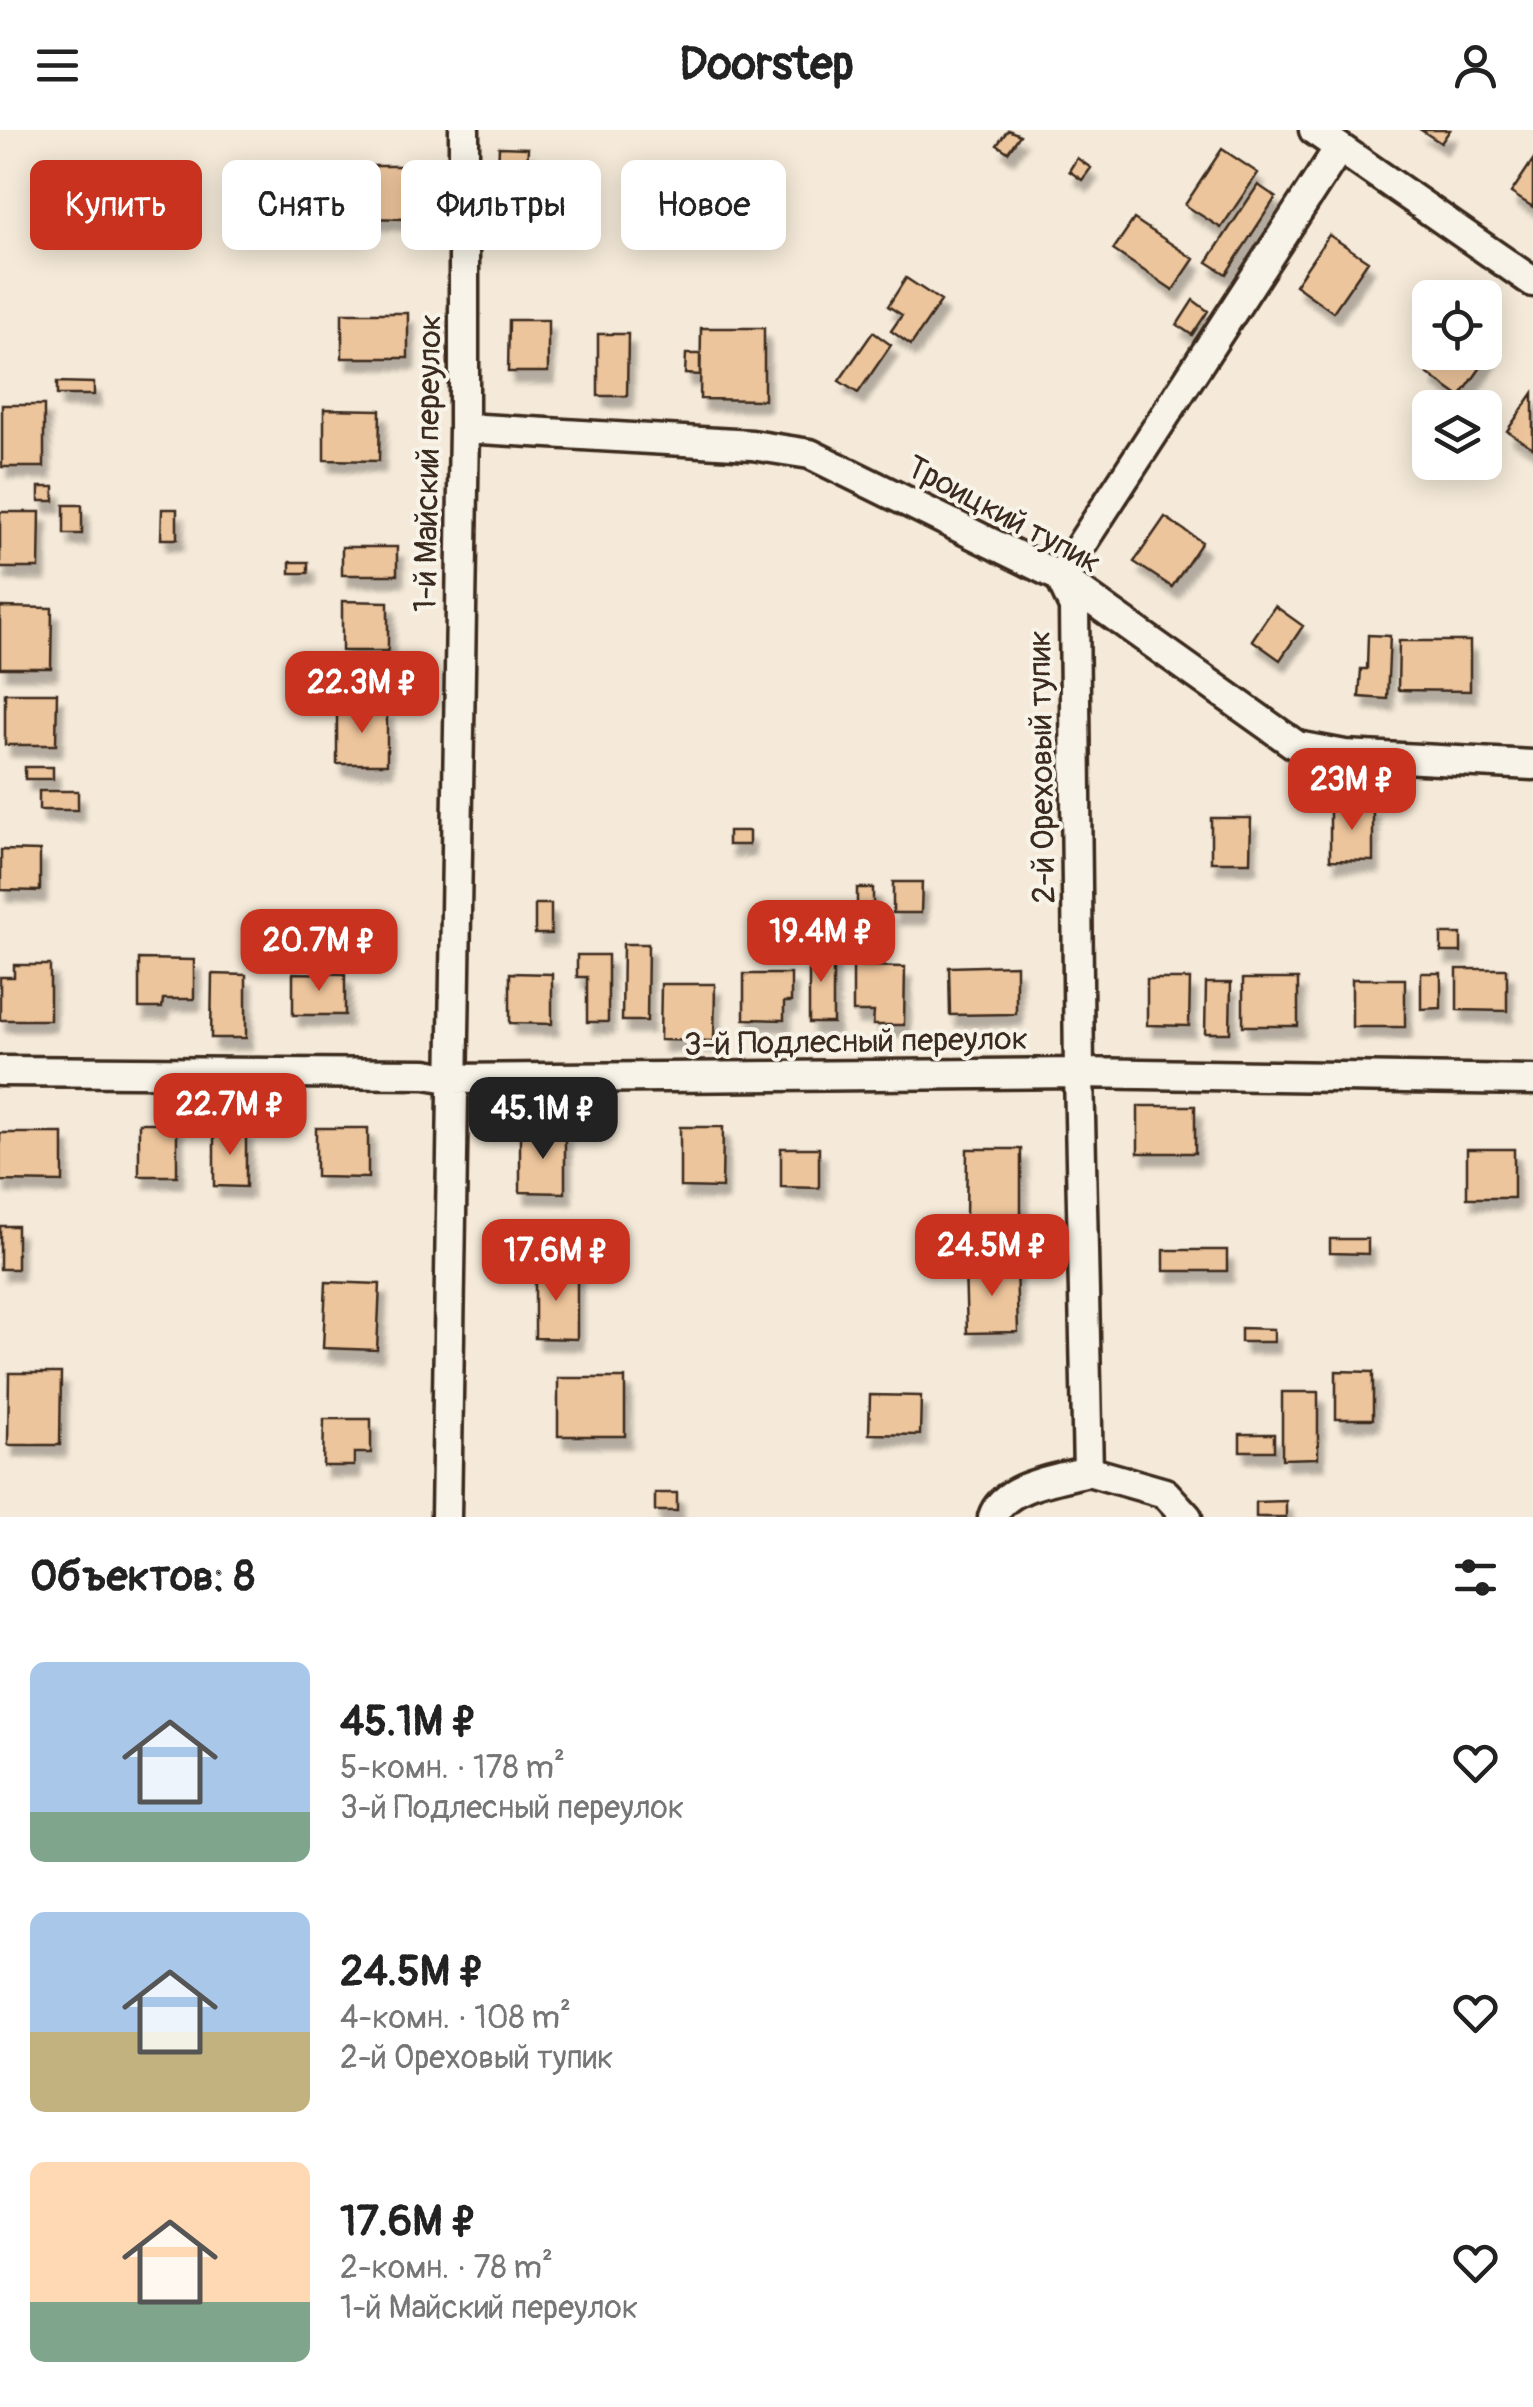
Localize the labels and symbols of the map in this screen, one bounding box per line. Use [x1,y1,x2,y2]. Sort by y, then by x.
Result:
street label: 1-й Майский переулок [405,314,451,612]
street label: Троицкий тупик [900,447,1107,583]
street label: 2-й Ореховый тупик [1020,630,1064,904]
pin: 22.3M ₽ [270,651,454,736]
pin: 23M ₽ [1282,748,1422,833]
pin: 19.4M ₽ [729,900,913,985]
pin: 20.7M ₽ [227,909,411,994]
street label: 3-й Подлесный переулок [684,1019,1028,1065]
pin: 22.7M ₽ [138,1073,322,1158]
pin: 45.1M ₽ [451,1077,635,1162]
pin: 24.5M ₽ [900,1214,1084,1299]
pin: 17.6M ₽ [464,1219,648,1304]

